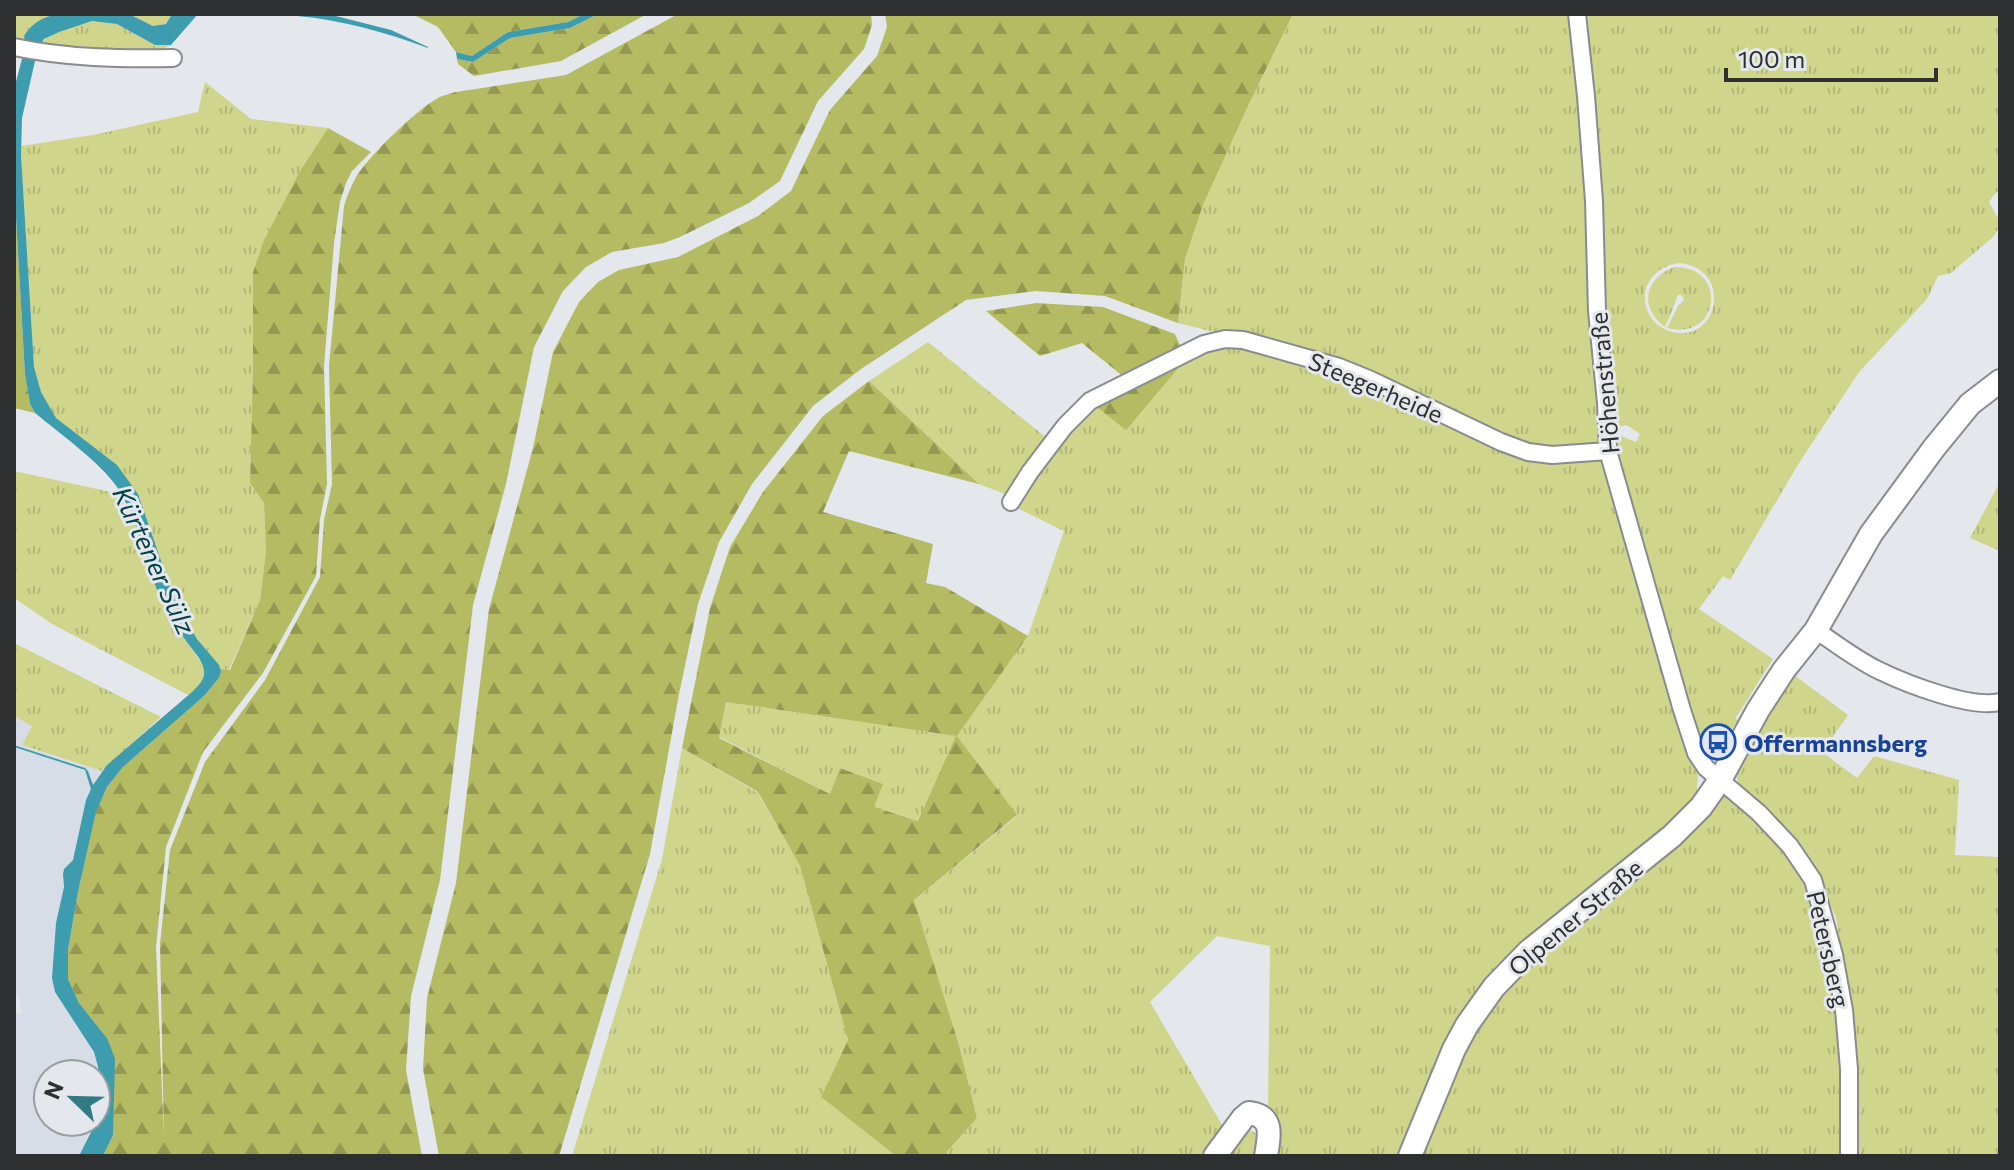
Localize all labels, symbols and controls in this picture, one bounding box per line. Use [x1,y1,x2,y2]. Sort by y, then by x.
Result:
scale bar [1726,32,1936,82]
text: 100 m [1738,44,1805,73]
street label: Höhenstraße [1583,311,1625,455]
street label: Steegerheide [1305,346,1447,428]
water label: Kürtener Sülz [107,481,203,639]
bus stop icon: Offermannsberg [1699,723,1737,761]
place label: Offermannsberg [1744,728,1927,757]
street label: Olpener Straße [1502,853,1648,981]
street label: Petersberg [1801,888,1857,1010]
north arrow [32,1058,112,1138]
text: N [37,1077,69,1103]

